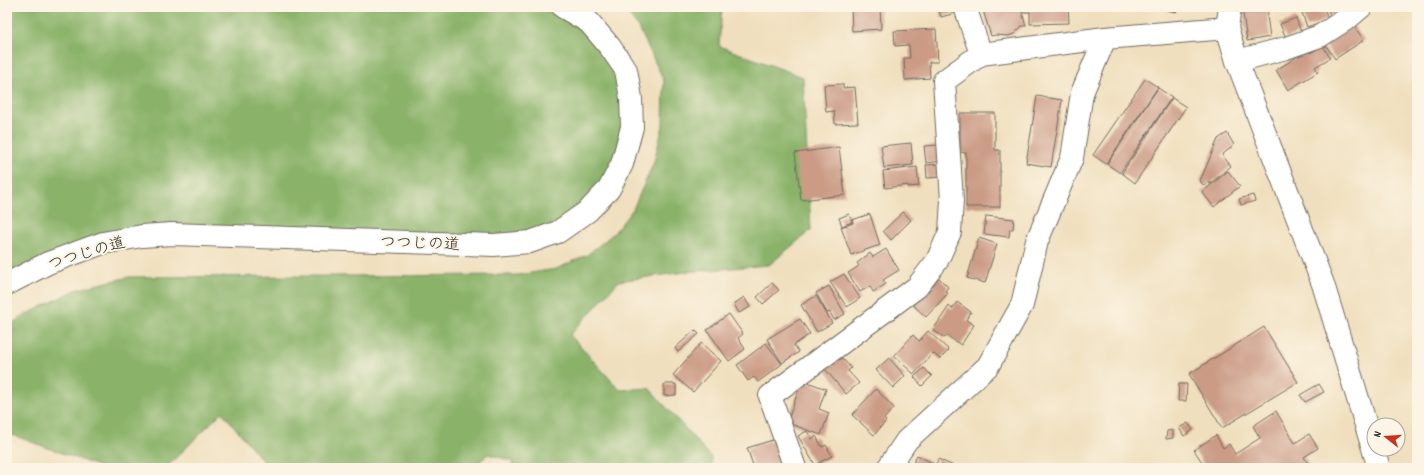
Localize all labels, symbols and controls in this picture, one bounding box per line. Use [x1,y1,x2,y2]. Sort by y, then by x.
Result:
street label: つつじの道 [45,232,128,277]
street label: つつじの道 [380,232,460,257]
north arrow [1366,417,1406,457]
text: N [1370,429,1387,440]

